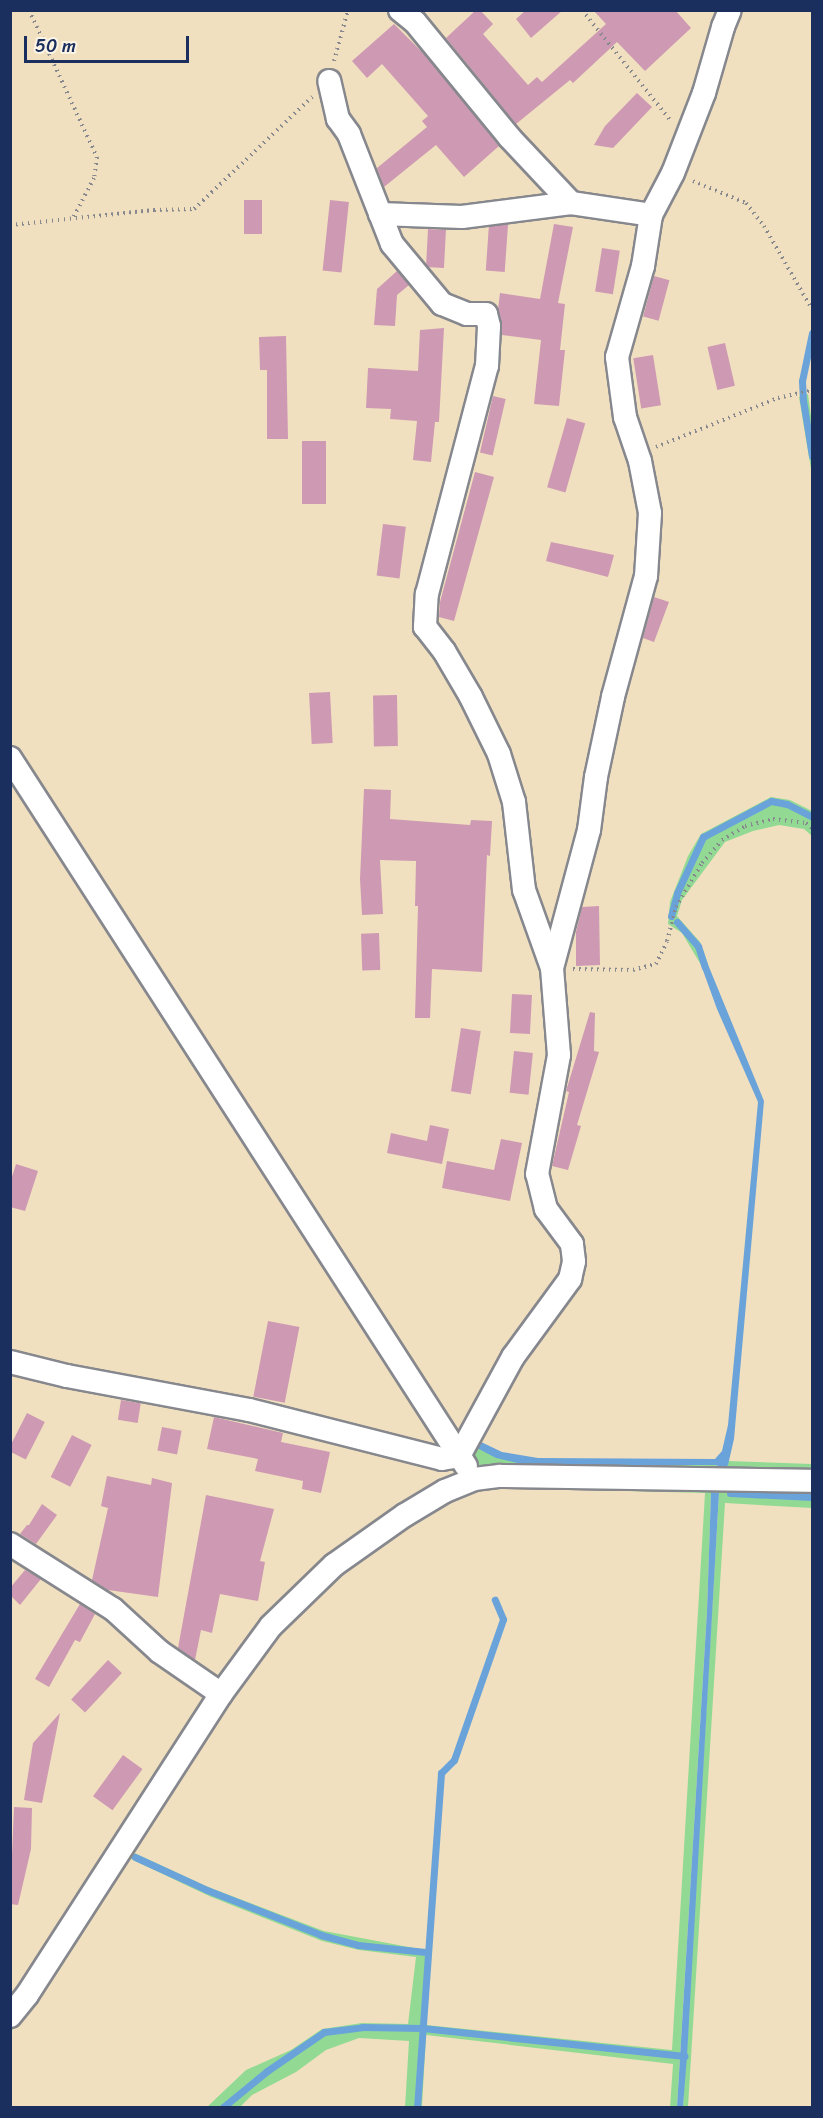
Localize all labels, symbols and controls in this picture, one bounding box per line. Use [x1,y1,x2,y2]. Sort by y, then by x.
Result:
scale bar [27,24,192,62]
text: 50 m [35,30,76,62]

